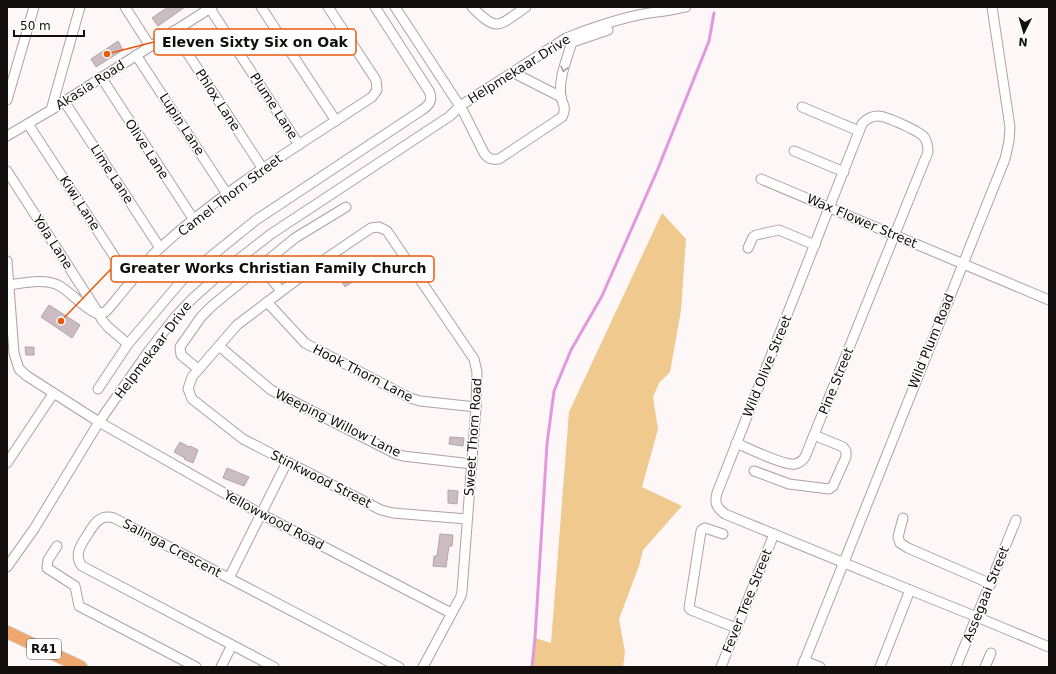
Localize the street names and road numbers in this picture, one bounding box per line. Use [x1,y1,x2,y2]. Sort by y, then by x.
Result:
street label: Helpmekaar Drive [465,31,573,107]
street label: Akasia Road [53,57,127,113]
street label: Phlox Lane [193,66,243,134]
street label: Plume Lane [247,70,301,142]
street label: Lupin Lane [156,90,208,158]
street label: Olive Lane [122,116,172,182]
street label: Lime Lane [87,142,137,206]
street label: Camel Thorn Street [175,151,285,239]
street label: Kiwi Lane [57,173,103,233]
street label: Wax Flower Street [805,191,919,251]
street label: Yola Lane [29,211,76,272]
street label: Wild Plum Road [905,291,957,391]
street label: Helpmekaar Drive [112,298,194,402]
street label: Wild Olive Street [740,313,794,419]
street label: Hook Thorn Lane [310,341,416,405]
street label: Pine Street [816,345,856,417]
street label: Sweet Thorn Road [461,377,485,497]
street label: Weeping Willow Lane [273,386,403,460]
street label: Stinkwood Street [268,447,374,511]
street label: Yellowwood Road [220,487,327,553]
street label: Salinga Crescent [120,516,224,580]
street label: Assegaai Street [960,544,1012,644]
street label: Fever Tree Street [719,547,775,655]
road number: R41 [27,639,61,659]

